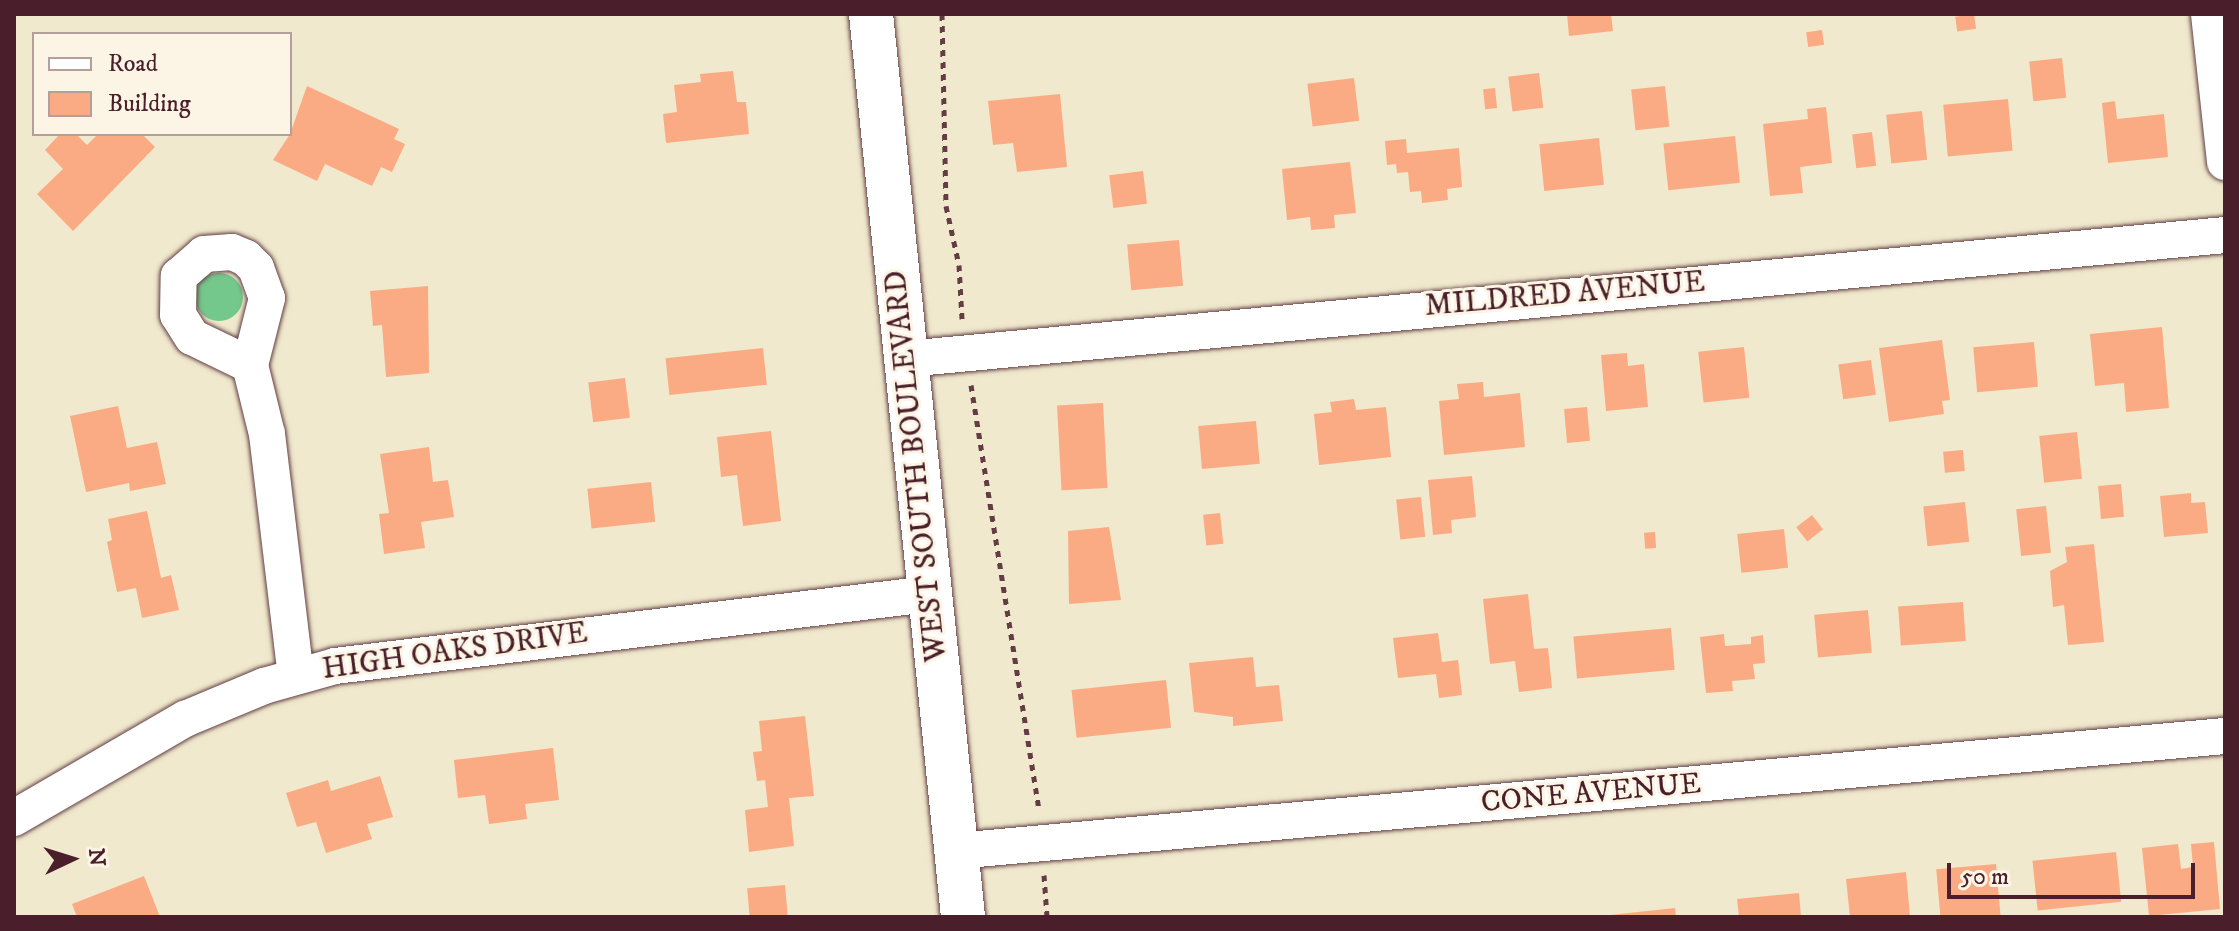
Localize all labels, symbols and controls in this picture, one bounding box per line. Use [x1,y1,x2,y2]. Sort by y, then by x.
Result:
legend [32,32,292,136]
text: Road [108,49,158,79]
text: Building [108,89,191,119]
street label: MILDRED AVENUE [1423,265,1707,325]
street label: WEST SOUTH BOULEVARD [879,269,955,663]
street label: HIGH OAKS DRIVE [320,616,590,688]
street label: CONE AVENUE [1479,766,1703,822]
north arrow [32,819,112,899]
text: N [82,847,111,867]
scale bar [1951,847,2199,897]
text: 50 m [1961,862,2009,892]

